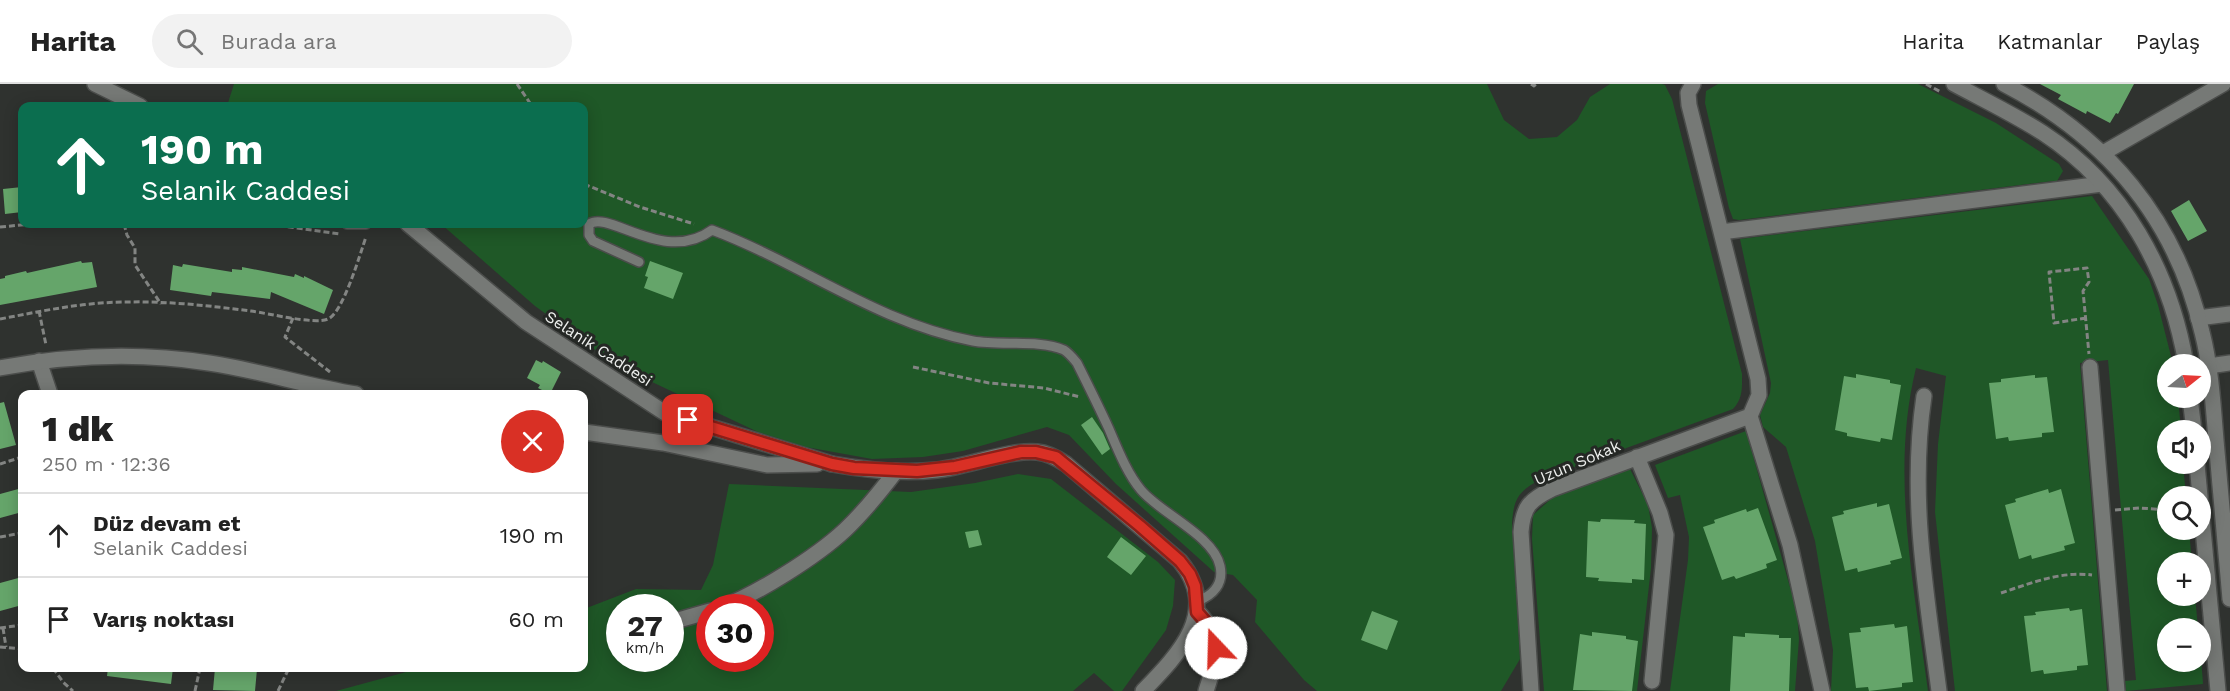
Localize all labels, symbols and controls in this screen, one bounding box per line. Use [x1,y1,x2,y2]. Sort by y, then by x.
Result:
search box [152,14,572,68]
text: Harita [30,25,116,58]
icon: search [173,25,206,58]
text: Burada ara [221,29,337,54]
text: Harita [1902,29,1964,54]
text: Katmanlar [1997,29,2103,54]
text: Paylaş [2136,29,2200,54]
text: 190 m [141,125,264,174]
icon: ahead [42,126,120,204]
text: Selanik Caddesi [141,175,350,207]
street label: Selanik Caddesi [542,307,656,390]
north arrow [2157,354,2211,408]
map controls [2157,354,2211,672]
pin [662,394,713,445]
icon: arrive [671,403,704,436]
text: 1 dk [42,408,113,450]
button: close [501,410,564,473]
button: sound [2157,420,2211,474]
street label: Uzun Sokak [1531,436,1623,489]
text: 250 m · 12:36 [42,452,171,476]
button: search [2157,486,2211,540]
text: Düz devam et [93,511,240,536]
icon: ahead [42,519,75,552]
text: 190 m [500,523,564,548]
text: Selanik Caddesi [93,536,248,560]
button: + [2157,552,2211,606]
speed limit sign: 30 [696,594,774,672]
icon: arrive [42,603,75,636]
text: Varış noktası [93,607,235,632]
text: 60 m [508,607,564,632]
text: 27 [627,608,663,643]
position arrow [1184,616,1248,680]
button: − [2157,618,2211,672]
text: km/h [626,639,664,657]

